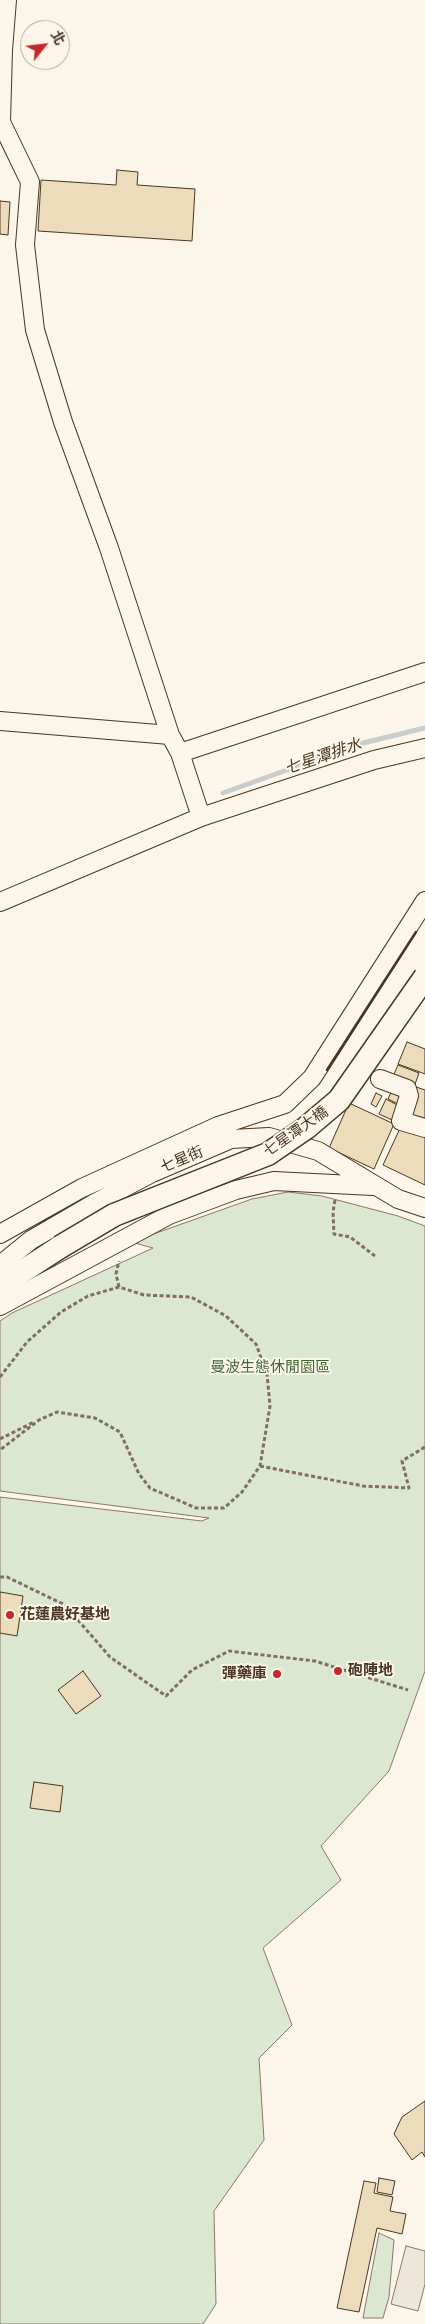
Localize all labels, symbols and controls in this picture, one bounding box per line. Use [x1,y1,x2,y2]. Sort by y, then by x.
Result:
north arrow [20,20,70,70]
text: 北 [47,28,69,48]
water label: 七星潭排水 [282,735,364,779]
street label: 七星潭大橋 [260,1103,332,1161]
street label: 七星街 [158,1143,206,1177]
park label: 曼波生態休閒園區 [210,1359,330,1377]
place label: 花蓮農好基地 [20,1606,110,1624]
marker: 花蓮農好基地 [4,1609,16,1621]
place label: 砲陣地 [348,1662,393,1680]
place label: 彈藥庫 [222,1665,267,1683]
marker: 砲陣地 [332,1665,344,1677]
marker: 彈藥庫 [271,1668,283,1680]

